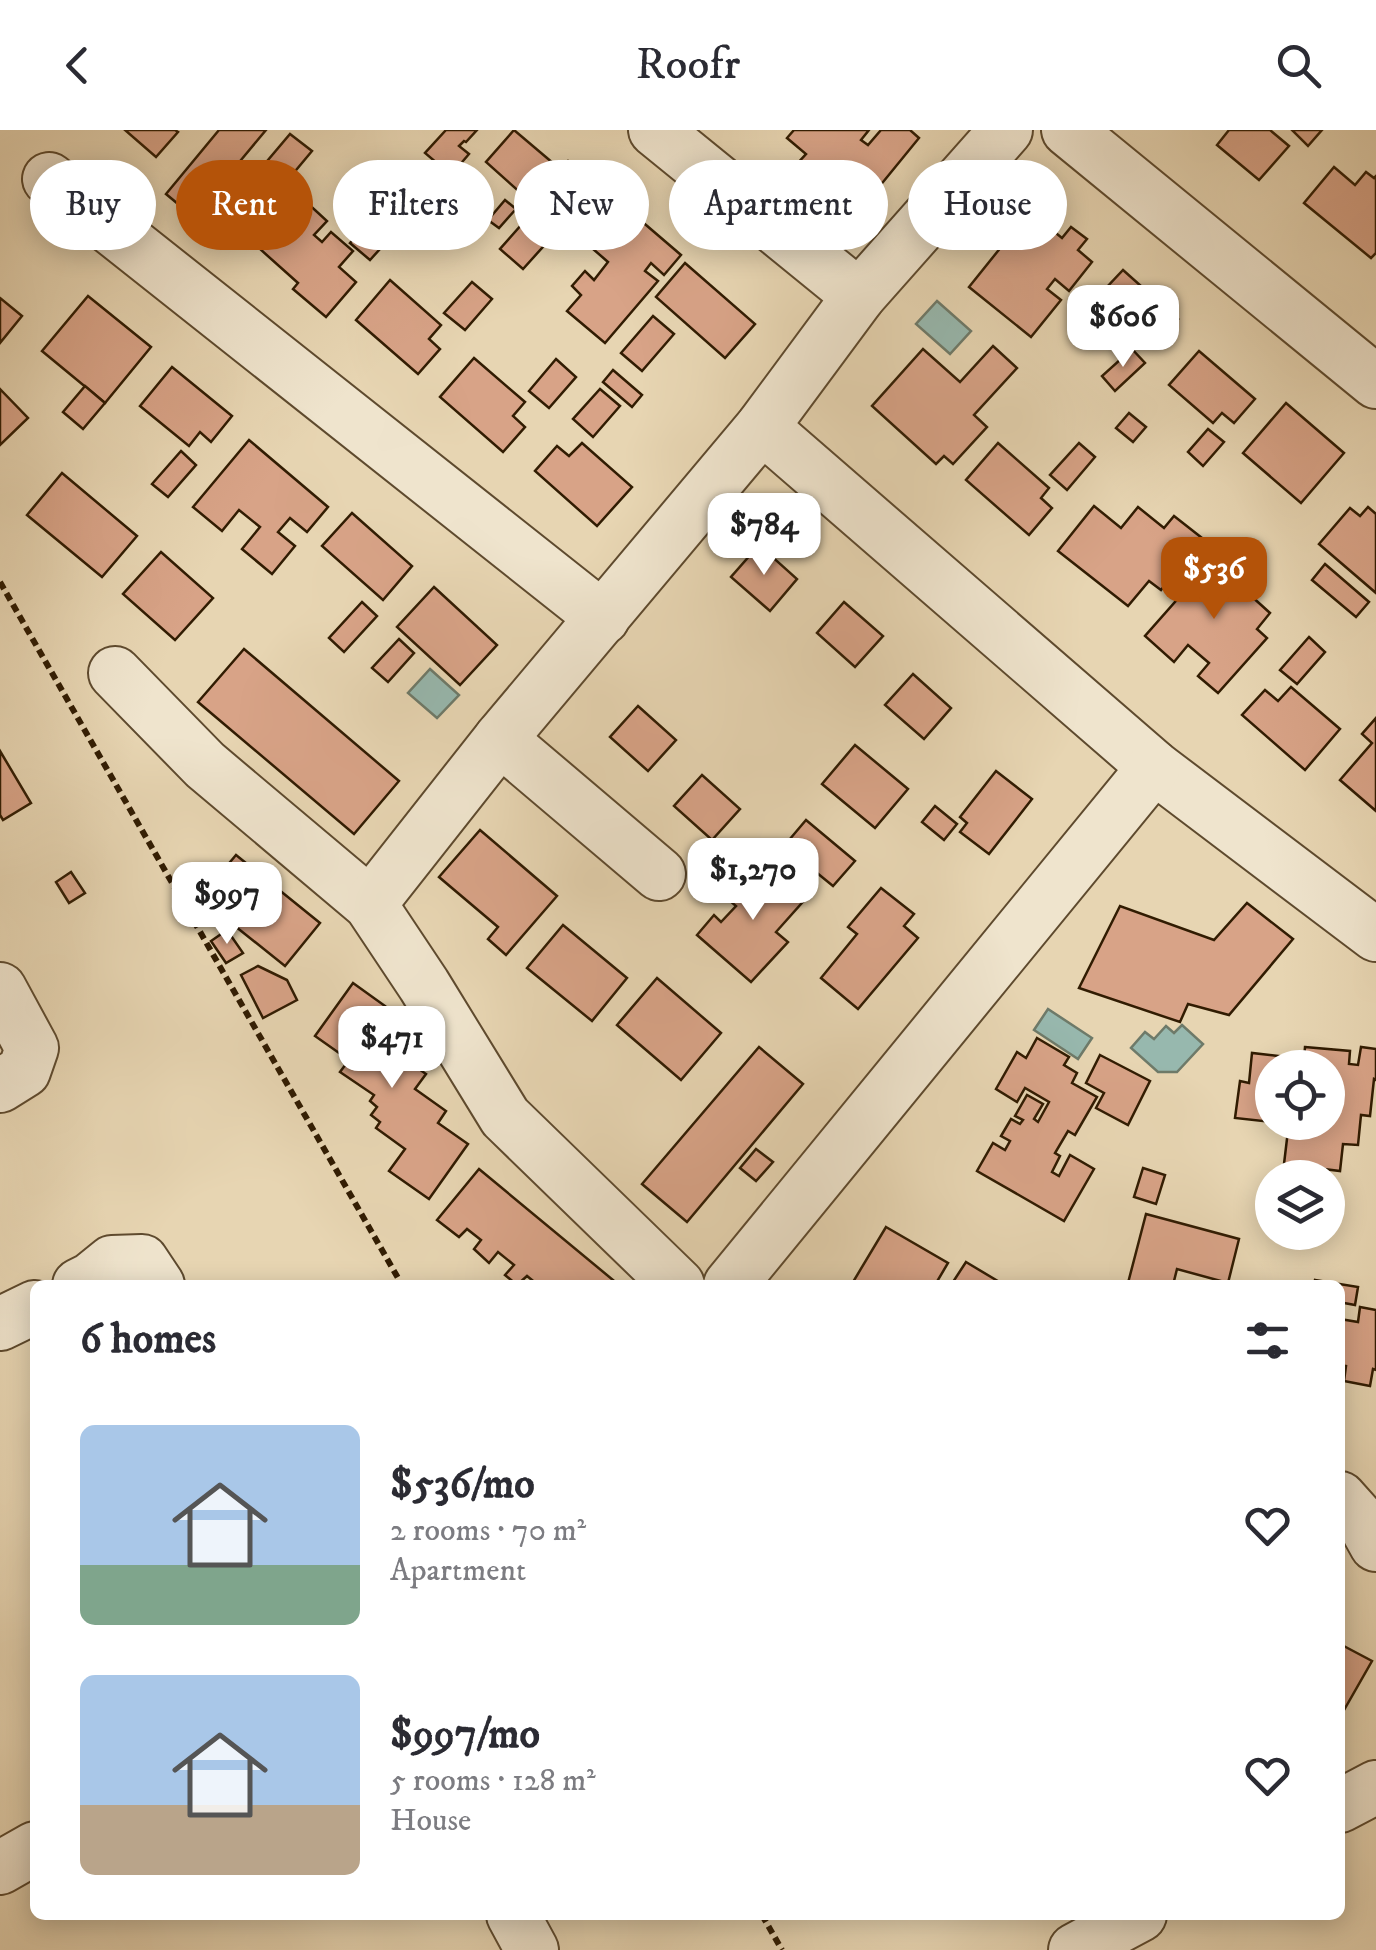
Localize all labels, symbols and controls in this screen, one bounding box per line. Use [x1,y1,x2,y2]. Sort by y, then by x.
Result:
text: Roofr [636,37,740,93]
icon: back [50,38,105,93]
icon: search [1271,38,1326,93]
chip: Buy [30,160,156,250]
chip: Rent [176,160,313,250]
chip: Filters [333,160,494,250]
chip: New [514,160,649,250]
chip: Apartment [669,160,888,250]
chip: House [908,160,1067,250]
pin: $606 [1064,285,1182,370]
text: $606 [1089,297,1157,337]
pin: $784 [705,493,823,578]
text: $784 [730,505,798,545]
pin: $536 [1155,537,1273,622]
text: $536 [1183,549,1245,589]
pin: $1,270 [672,838,834,923]
text: $1,270 [710,850,796,890]
pin: $997 [168,862,286,947]
text: $997 [194,874,260,914]
pin: $471 [333,1006,451,1091]
text: $471 [360,1018,424,1058]
map controls [1255,1050,1345,1250]
button: locate [1255,1050,1345,1140]
button: layers [1255,1160,1345,1250]
icon: filters [1240,1313,1295,1368]
text: 6 homes [80,1314,216,1366]
text: $536/mo [390,1459,535,1511]
icon: home [160,1465,280,1585]
icon: heart [1240,1498,1295,1553]
text: 2 rooms · 70 m² [390,1511,586,1551]
text: Apartment [390,1551,526,1591]
text: $997/mo [390,1709,540,1761]
icon: home [160,1715,280,1835]
icon: heart [1240,1748,1295,1803]
text: 5 rooms · 128 m² [390,1761,596,1801]
text: House [390,1801,471,1841]

